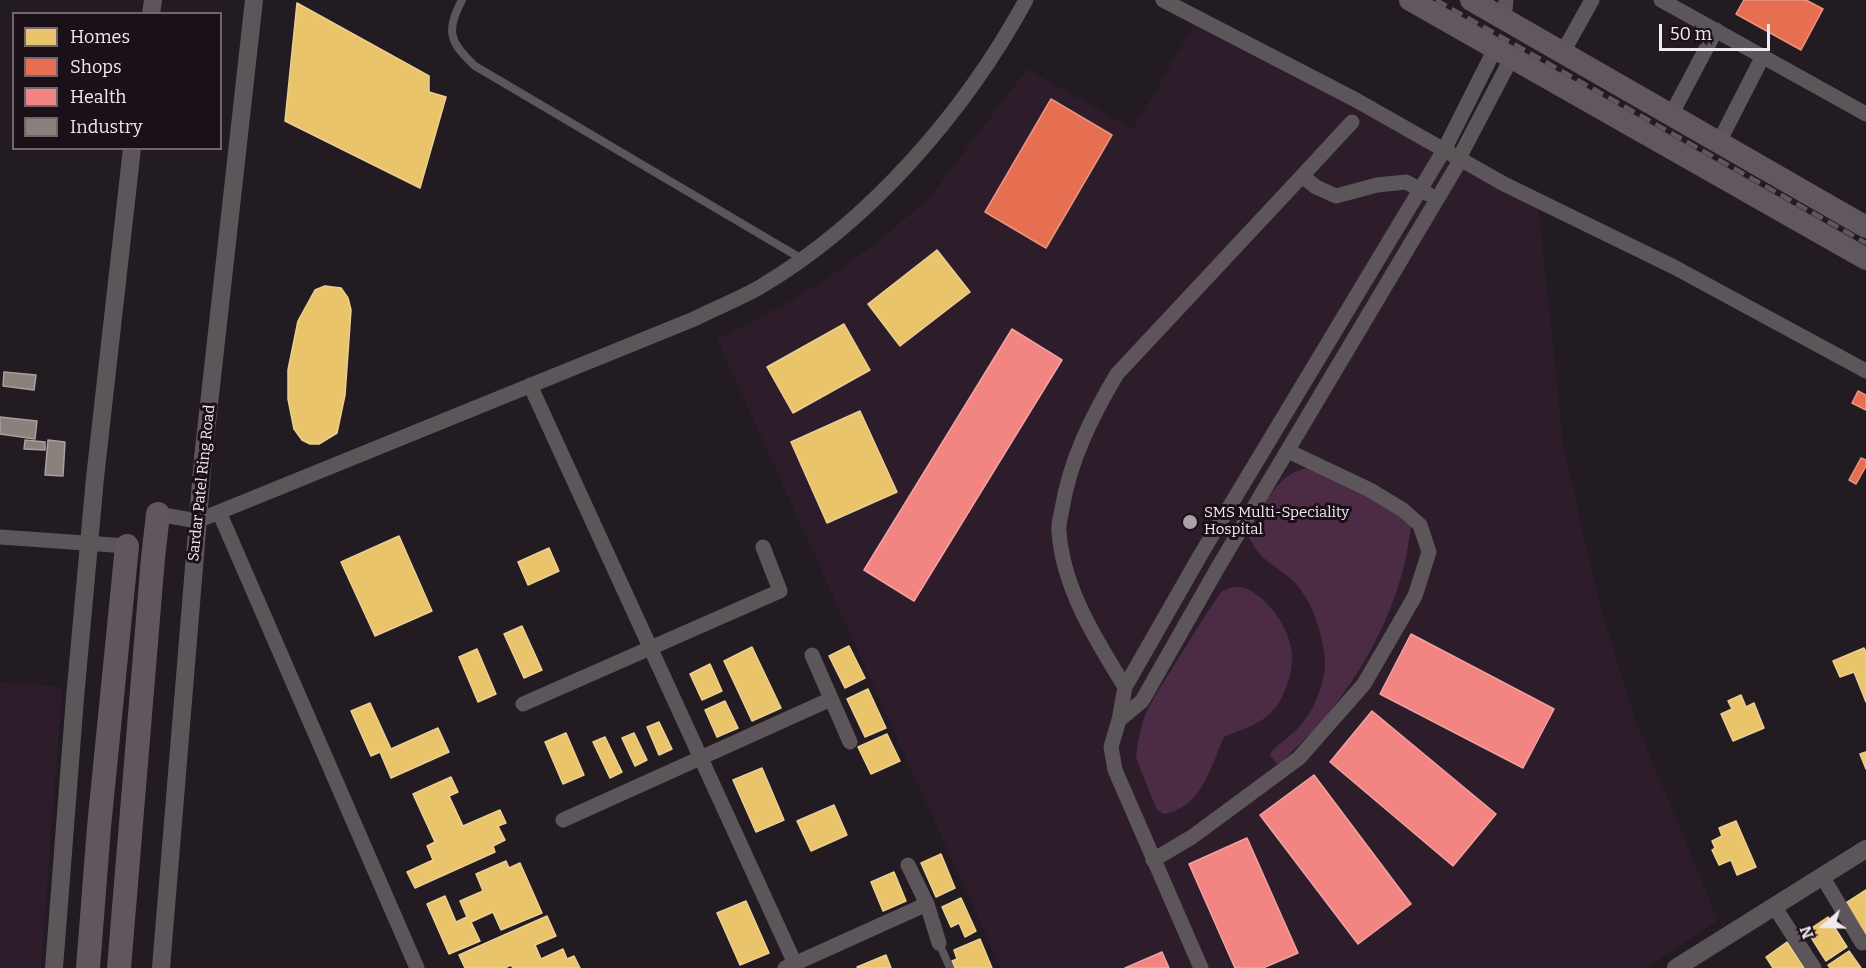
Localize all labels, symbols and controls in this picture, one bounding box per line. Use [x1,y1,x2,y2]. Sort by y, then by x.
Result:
legend [12,12,222,150]
scale bar [1662,12,1773,50]
text: 50 m [1670,23,1712,45]
text: Homes [70,26,130,48]
text: Shops [70,56,122,78]
text: Health [70,86,126,108]
text: Industry [70,116,142,138]
street label: Sardar Patel Ring Road [185,404,219,562]
place label: SMS Multi-Speciality Hospital [1204,504,1349,539]
marker: SMS Multi-Speciality Hospital [1181,513,1199,531]
north arrow [1794,896,1854,956]
text: N [1796,923,1818,941]

